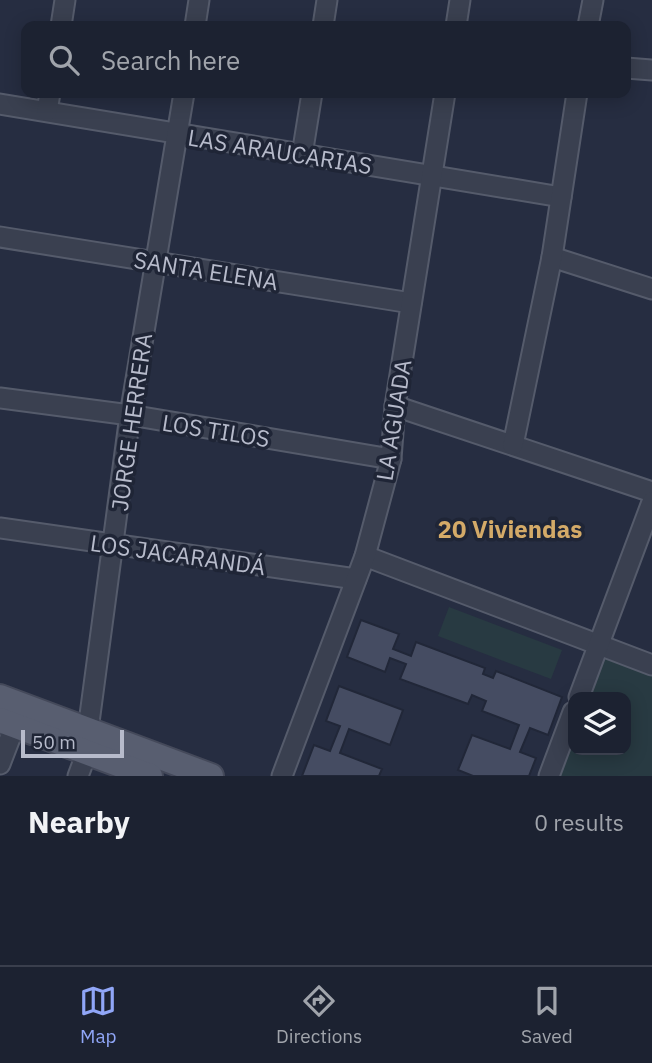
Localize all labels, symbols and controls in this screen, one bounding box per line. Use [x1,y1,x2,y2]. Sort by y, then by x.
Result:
search box [21,21,631,98]
icon: search [45,41,83,79]
text: Search here [101,43,240,77]
street label: LAS ARAUCARIAS [186,122,374,180]
street label: SANTA ELENA [132,244,280,296]
street label: JORGE HERRERA [104,331,158,513]
street label: LA AGUADA [369,357,417,483]
street label: LOS TILOS [160,407,272,453]
district label: 20 Viviendas [438,513,582,545]
street label: LOS JACARANDÁ [88,527,268,581]
map controls [568,692,631,755]
button: layers [568,692,631,755]
scale bar [21,727,124,759]
text: 50 m [32,730,76,754]
text: Nearby [28,802,130,841]
text: 0 results [534,807,624,837]
tab: Map [79,982,117,1048]
tab: Directions [276,982,362,1048]
tab: Saved [521,982,573,1048]

